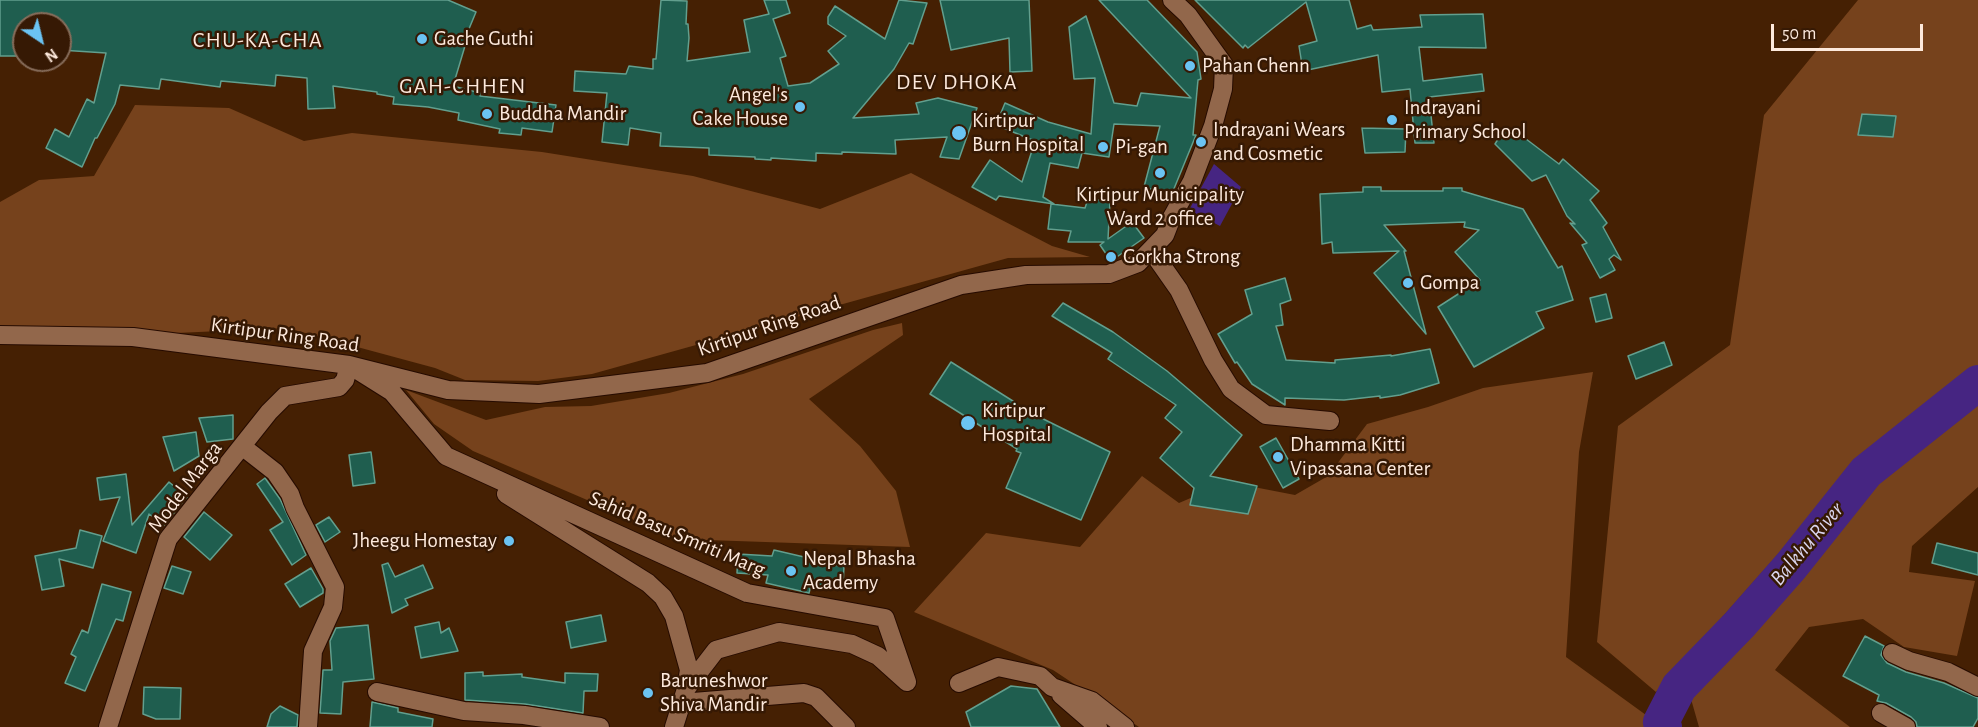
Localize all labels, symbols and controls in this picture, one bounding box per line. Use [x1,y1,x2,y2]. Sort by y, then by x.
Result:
north arrow [12,12,72,72]
scale bar [1774,12,1926,50]
text: 50 m [1782,25,1816,43]
place label: Gache Guthi [434,26,534,52]
district label: CHU-KA-CHA [193,27,323,53]
marker: Gache Guthi [415,32,429,46]
text: N [42,45,60,65]
place label: Pahan Chenn [1202,53,1310,79]
marker: Pahan Chenn [1183,59,1197,73]
district label: DEV DHOKA [896,69,1018,95]
district label: GAH-CHHEN [399,73,527,99]
place label: Angel's Cake House [693,82,788,132]
place label: Indrayani Primary School [1404,95,1527,145]
marker: Angel's Cake House [793,100,807,114]
place label: Buddha Mandir [499,101,626,127]
marker: Buddha Mandir [480,107,494,121]
place label: Kirtipur Burn Hospital [972,108,1084,158]
marker: Indrayani Primary School [1385,113,1399,127]
place label: Indrayani Wears and Cosmetic [1213,117,1345,167]
marker: Kirtipur Burn Hospital [950,124,968,142]
place label: Pi-gan [1115,134,1168,160]
marker: Indrayani Wears and Cosmetic [1194,135,1208,149]
marker: Pi-gan [1096,140,1110,154]
marker: Kirtipur Municipality Ward 2 office [1153,166,1167,180]
place label: Kirtipur Municipality Ward 2 office [1076,182,1244,232]
place label: Gorkha Strong [1123,244,1240,270]
marker: Gorkha Strong [1104,250,1118,264]
place label: Gompa [1420,270,1479,296]
marker: Gompa [1401,276,1415,290]
street label: Kirtipur Ring Road [694,290,844,362]
street label: Kirtipur Ring Road [209,312,361,358]
place label: Kirtipur Hospital [982,398,1051,448]
marker: Kirtipur Hospital [959,414,977,432]
place label: Dhamma Kitti Vipassana Center [1290,432,1430,482]
street label: Model Marga [142,436,228,538]
marker: Dhamma Kitti Vipassana Center [1271,450,1285,464]
street label: Sahid Basu Smriti Marg [585,486,769,582]
water label: Balkhu River [1765,497,1849,591]
place label: Jheegu Homestay [353,528,497,554]
marker: Jheegu Homestay [502,534,516,548]
place label: Nepal Bhasha Academy [803,546,916,596]
marker: Nepal Bhasha Academy [784,564,798,578]
place label: Baruneshwor Shiva Mandir [660,668,768,718]
marker: Baruneshwor Shiva Mandir [641,686,655,700]

